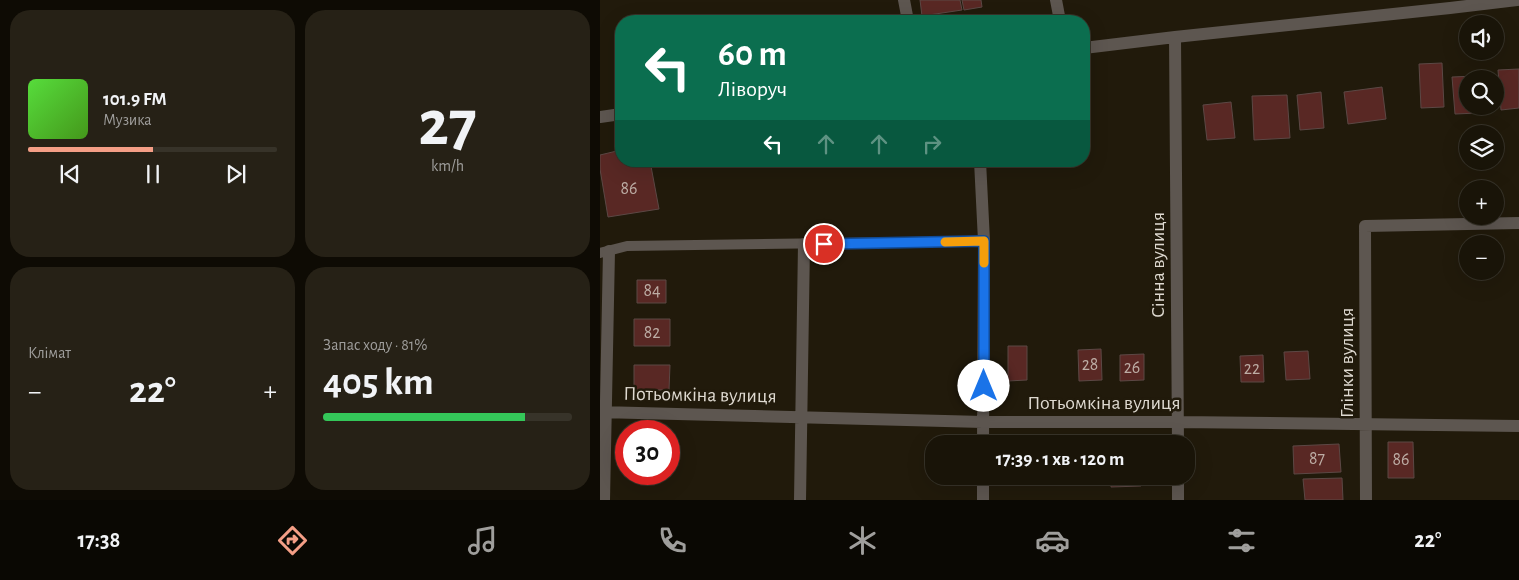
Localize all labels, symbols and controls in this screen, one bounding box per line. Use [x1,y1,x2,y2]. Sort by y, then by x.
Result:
map controls [1459,15,1504,280]
button: sound [1459,15,1504,60]
icon: left [635,35,700,100]
text: 60 m [718,37,787,72]
button: search [1459,70,1504,115]
text: Ліворуч [718,78,787,100]
text: 101.9 FM [103,90,167,109]
text: 27 [418,92,477,157]
text: Музика [103,112,152,128]
button: layers [1459,125,1504,170]
icon: left [759,130,787,158]
icon: ahead [812,130,840,158]
icon: ahead [865,130,893,158]
icon: right [918,130,946,158]
text: km/h [431,158,464,174]
icon: previous [56,160,84,188]
icon: pause [139,160,167,188]
icon: next [222,160,250,188]
house number: 86 [621,180,638,198]
button: + [1459,180,1504,225]
street label: Сінна вулиця [1148,212,1168,318]
pin [803,223,845,265]
icon: arrive [810,230,838,258]
button: − [1459,235,1504,280]
house number: 84 [643,282,661,300]
street label: Глінки вулиця [1337,308,1357,418]
house number: 82 [644,324,660,342]
text: Запас ходу · 81% [323,337,427,353]
text: Клімат [28,345,71,361]
house number: 28 [1082,356,1098,374]
position arrow [957,359,1009,411]
house number: 26 [1124,359,1140,377]
house number: 22 [1244,360,1260,378]
text: 405 km [323,364,434,402]
text: 22° [129,372,176,410]
text: − [28,378,41,406]
text: + [264,378,277,406]
street label: Потьомкіна вулиця [623,384,777,406]
street label: Потьомкіна вулиця [1027,393,1181,413]
speed limit sign: 30 [615,420,680,485]
text: 17:39 · 1 хв · 120 m [996,450,1124,469]
house number: 87 [1309,450,1325,468]
house number: 86 [1393,451,1410,469]
icon: directions [275,523,310,558]
icon: music [465,523,500,558]
icon: phone [655,523,690,558]
icon: climate [845,523,880,558]
icon: car [1035,523,1070,558]
icon: filters [1224,523,1259,558]
text: 17:38 [77,529,120,551]
text: 22° [1414,529,1442,551]

